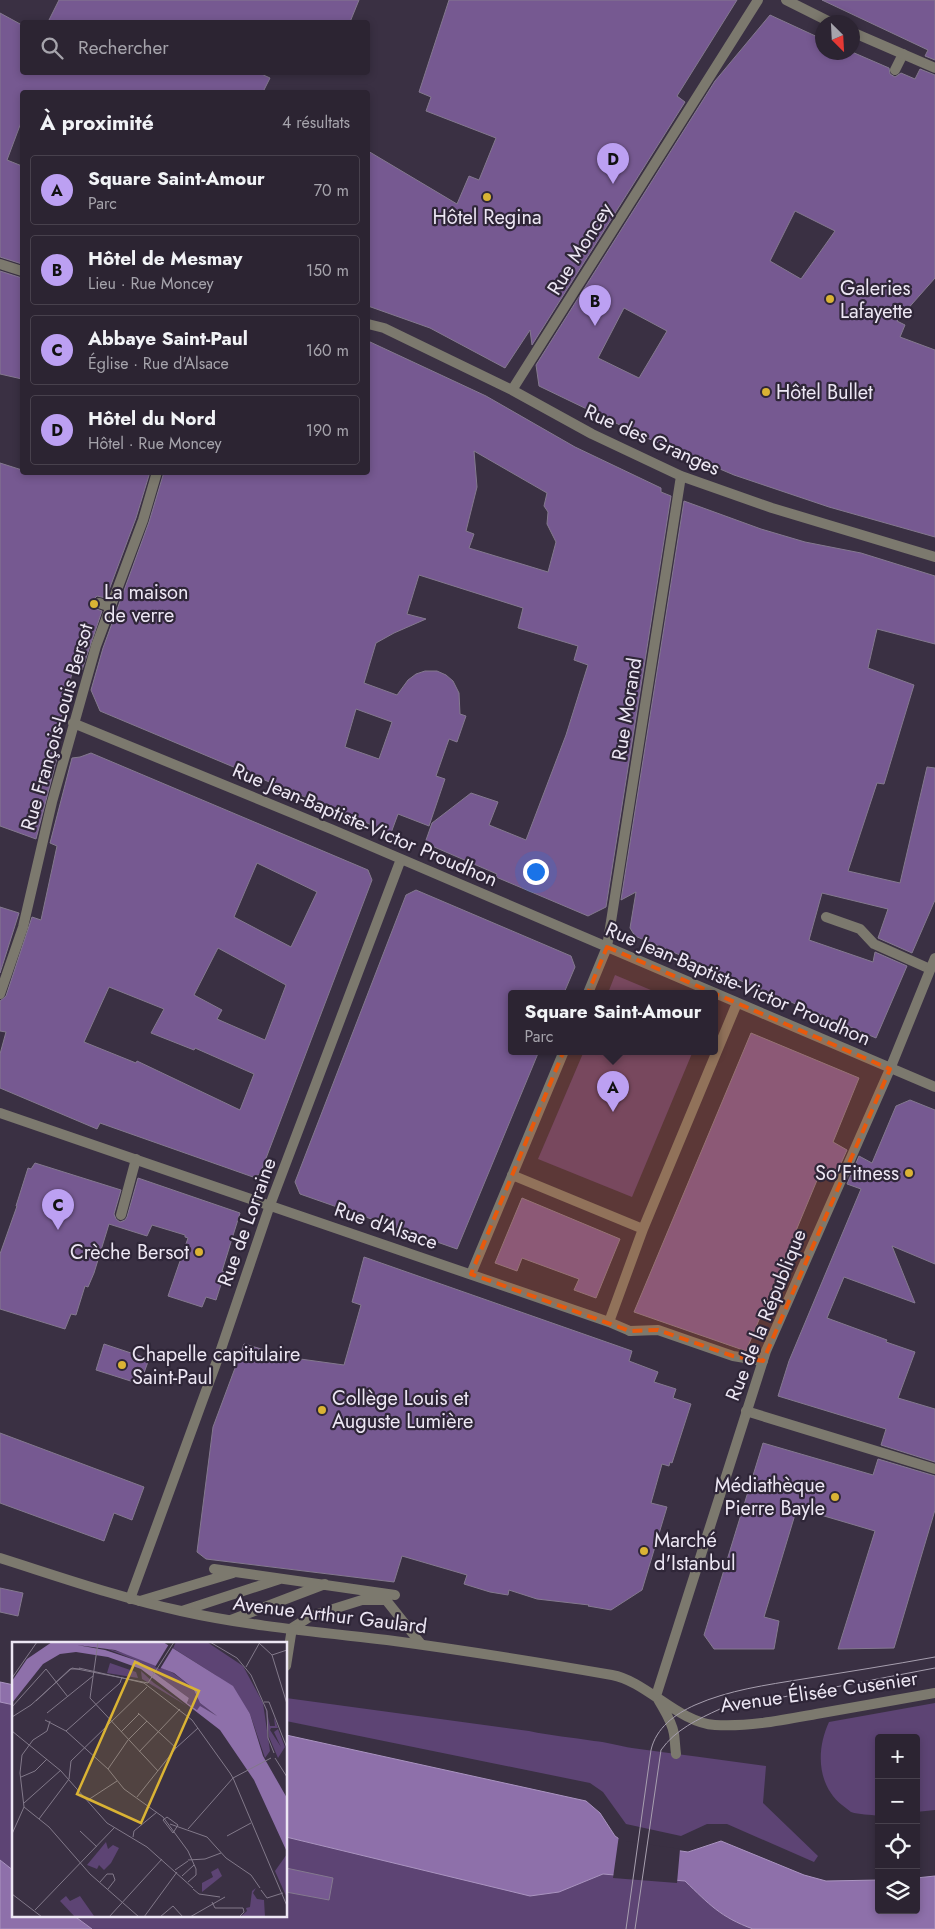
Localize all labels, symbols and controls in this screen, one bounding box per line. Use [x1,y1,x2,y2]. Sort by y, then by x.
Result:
north arrow [815,15,860,60]
search box [20,20,370,75]
icon: search [38,34,66,62]
text: Rechercher [78,34,169,61]
text: À proximité [40,108,154,138]
text: 4 résultats [282,111,350,134]
pin: D [597,143,629,184]
text: Square Saint-Amour [88,165,265,192]
text: A [51,179,63,202]
text: 70 m [314,179,349,202]
marker: Hôtel Regina [481,191,493,203]
text: Parc [88,192,117,215]
street label: Rue Moncey [540,197,620,301]
place label: Hôtel Regina [432,203,542,232]
text: Hôtel de Mesmay [88,245,242,272]
text: B [52,259,62,282]
text: 150 m [306,259,349,282]
text: Lieu · Rue Moncey [88,272,214,295]
place label: Galeries Lafayette [840,274,913,326]
pin: B [579,285,611,326]
marker: Galeries Lafayette [824,293,836,305]
text: Abbaye Saint-Paul [88,325,248,352]
text: C [51,339,63,362]
text: 160 m [306,339,349,362]
text: Église · Rue d'Alsace [88,352,229,375]
place label: Hôtel Bullet [776,378,873,407]
marker: Hôtel Bullet [760,386,772,398]
street label: Rue des Granges [579,397,725,483]
text: Hôtel du Nord [88,405,216,432]
text: D [51,419,63,442]
text: 190 m [306,419,349,442]
text: Hôtel · Rue Moncey [88,432,222,455]
place label: La maison de verre [104,578,189,630]
marker: La maison de verre [88,598,100,610]
street label: Rue François-Louis Bersot [14,620,101,834]
street label: Rue Morand [605,656,649,762]
street label: Rue Jean-Baptiste-Victor Proudhon [228,756,502,894]
your location [523,859,549,885]
street label: Rue Jean-Baptiste-Victor Proudhon [601,915,875,1053]
popup [508,990,718,1055]
text: Square Saint-Amour [525,998,701,1025]
text: Parc [525,1025,553,1048]
pin: A [597,1071,629,1112]
street label: Rue de Lorraine [210,1154,284,1290]
place label: So'Fitness [815,1159,899,1188]
marker: So'Fitness [903,1167,915,1179]
pin: C [42,1189,74,1230]
street label: Rue d'Alsace [330,1195,442,1257]
street label: Rue de la République [718,1225,814,1405]
place label: Crèche Bersot [70,1238,189,1267]
marker: Crèche Bersot [193,1246,205,1258]
place label: Chapelle capitulaire Saint-Paul [132,1340,300,1392]
marker: Chapelle capitulaire Saint-Paul [116,1359,128,1371]
place label: Collège Louis et Auguste Lumière [332,1384,473,1436]
marker: Collège Louis et Auguste Lumière [316,1404,328,1416]
place label: Médiathèque Pierre Bayle [714,1471,825,1523]
marker: Médiathèque Pierre Bayle [829,1491,841,1503]
place label: Marché d'Istanbul [654,1526,735,1578]
marker: Marché d'Istanbul [638,1545,650,1557]
street label: Avenue Arthur Gaulard [231,1589,429,1641]
inset map [12,1642,288,1916]
street label: Avenue Élisée Cusenier [718,1664,920,1720]
map controls [875,1734,920,1914]
button: + [875,1734,920,1779]
button: − [875,1779,920,1824]
button: locate [875,1824,920,1869]
button: layers [875,1869,920,1914]

